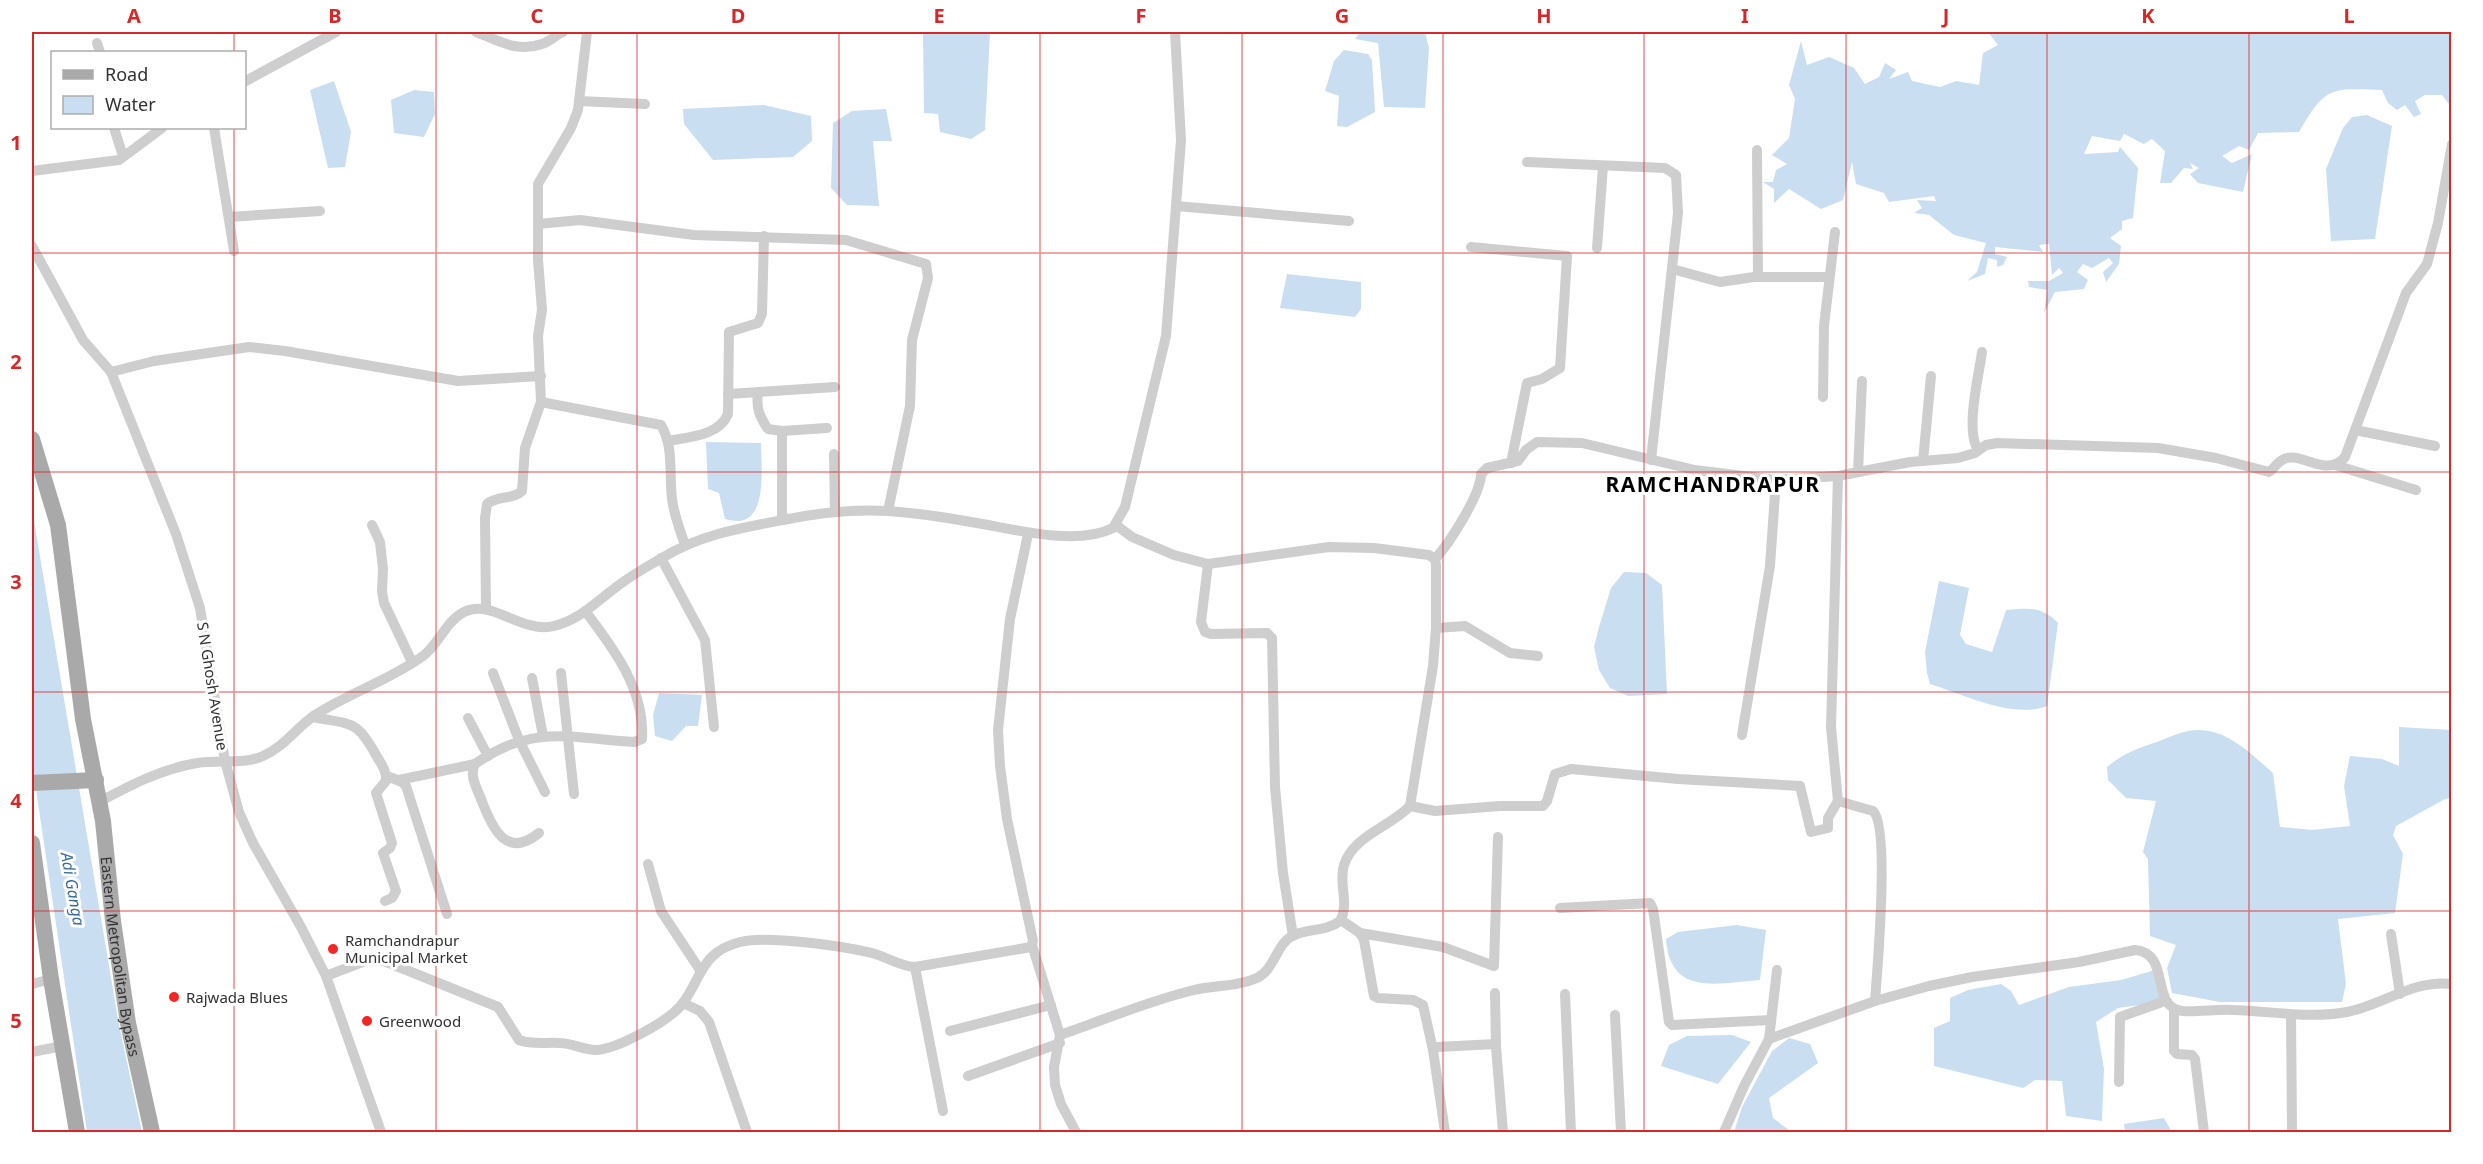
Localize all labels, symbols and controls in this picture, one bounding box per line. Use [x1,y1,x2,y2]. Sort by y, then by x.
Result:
text: A [127,2,141,29]
text: B [328,2,342,29]
text: C [531,2,544,29]
text: D [731,2,745,29]
text: E [933,2,945,29]
text: F [1136,2,1146,29]
text: G [1335,2,1349,29]
text: H [1536,2,1552,29]
text: I [1741,2,1749,29]
text: J [1941,2,1949,29]
text: K [2141,2,2155,29]
text: L [2343,2,2355,29]
legend [51,51,246,129]
text: Road [105,62,148,86]
text: Water [105,92,156,116]
text: 1 [10,129,22,156]
text: 2 [10,348,22,375]
district label: RAMCHANDRAPUR [1605,470,1821,498]
text: 3 [10,568,22,595]
street label: S N Ghosh Avenue [193,620,233,752]
text: 4 [10,787,22,814]
water label: Adi Ganga [56,850,90,927]
street label: Eastern Metropolitan Bypass [97,855,145,1058]
place label: Ramchandrapur Municipal Market [345,930,468,967]
marker: Ramchandrapur Municipal Market [326,942,340,956]
place label: Rajwada Blues [186,987,288,1007]
marker: Rajwada Blues [167,990,181,1004]
text: 5 [10,1007,22,1034]
place label: Greenwood [379,1011,461,1031]
marker: Greenwood [360,1014,374,1028]

